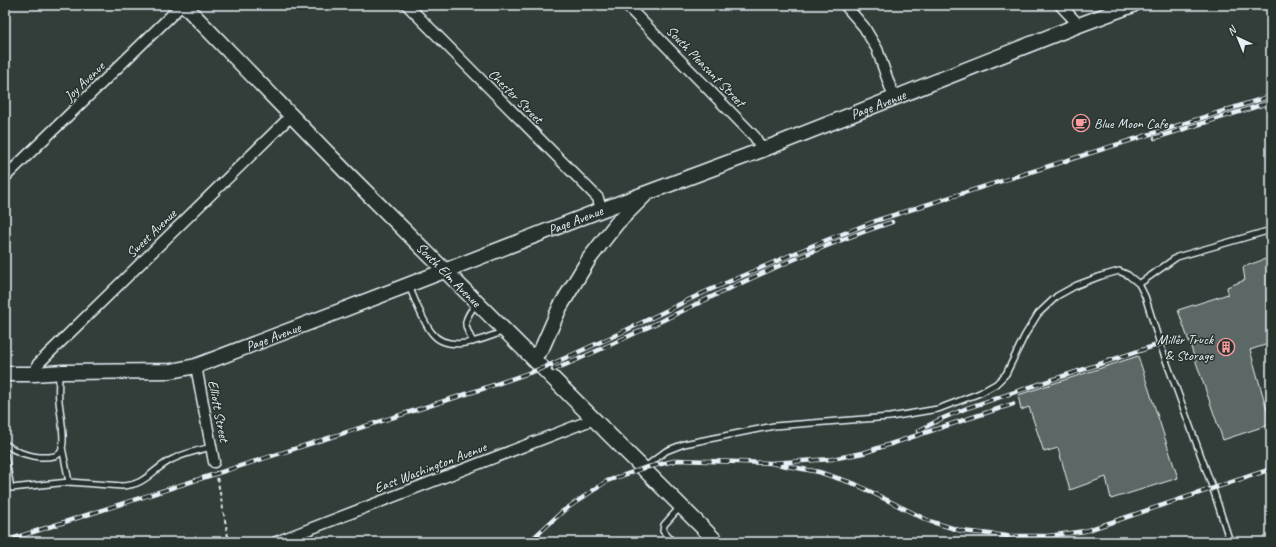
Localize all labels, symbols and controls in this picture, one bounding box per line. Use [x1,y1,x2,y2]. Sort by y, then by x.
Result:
north arrow [1218,18,1258,58]
street label: South Pleasant Street [663,22,750,112]
text: N [1224,22,1240,38]
street label: Joy Avenue [60,57,109,105]
street label: Chester Street [485,66,547,128]
street label: Page Avenue [848,86,909,123]
cafe icon: Blue Moon Cafe [1071,113,1091,133]
place label: Blue Moon Cafe [1094,115,1169,132]
street label: Page Avenue [546,202,607,239]
street label: Sweet Avenue [123,204,181,261]
street label: South Elm Avenue [413,239,485,312]
street label: Page Avenue [243,318,304,355]
place label: Miller Truck & Storage [1157,331,1214,364]
building icon: Miller Truck & Storage [1216,337,1236,357]
street label: Elliott Street [204,379,233,445]
street label: East Washington Avenue [372,438,490,497]

